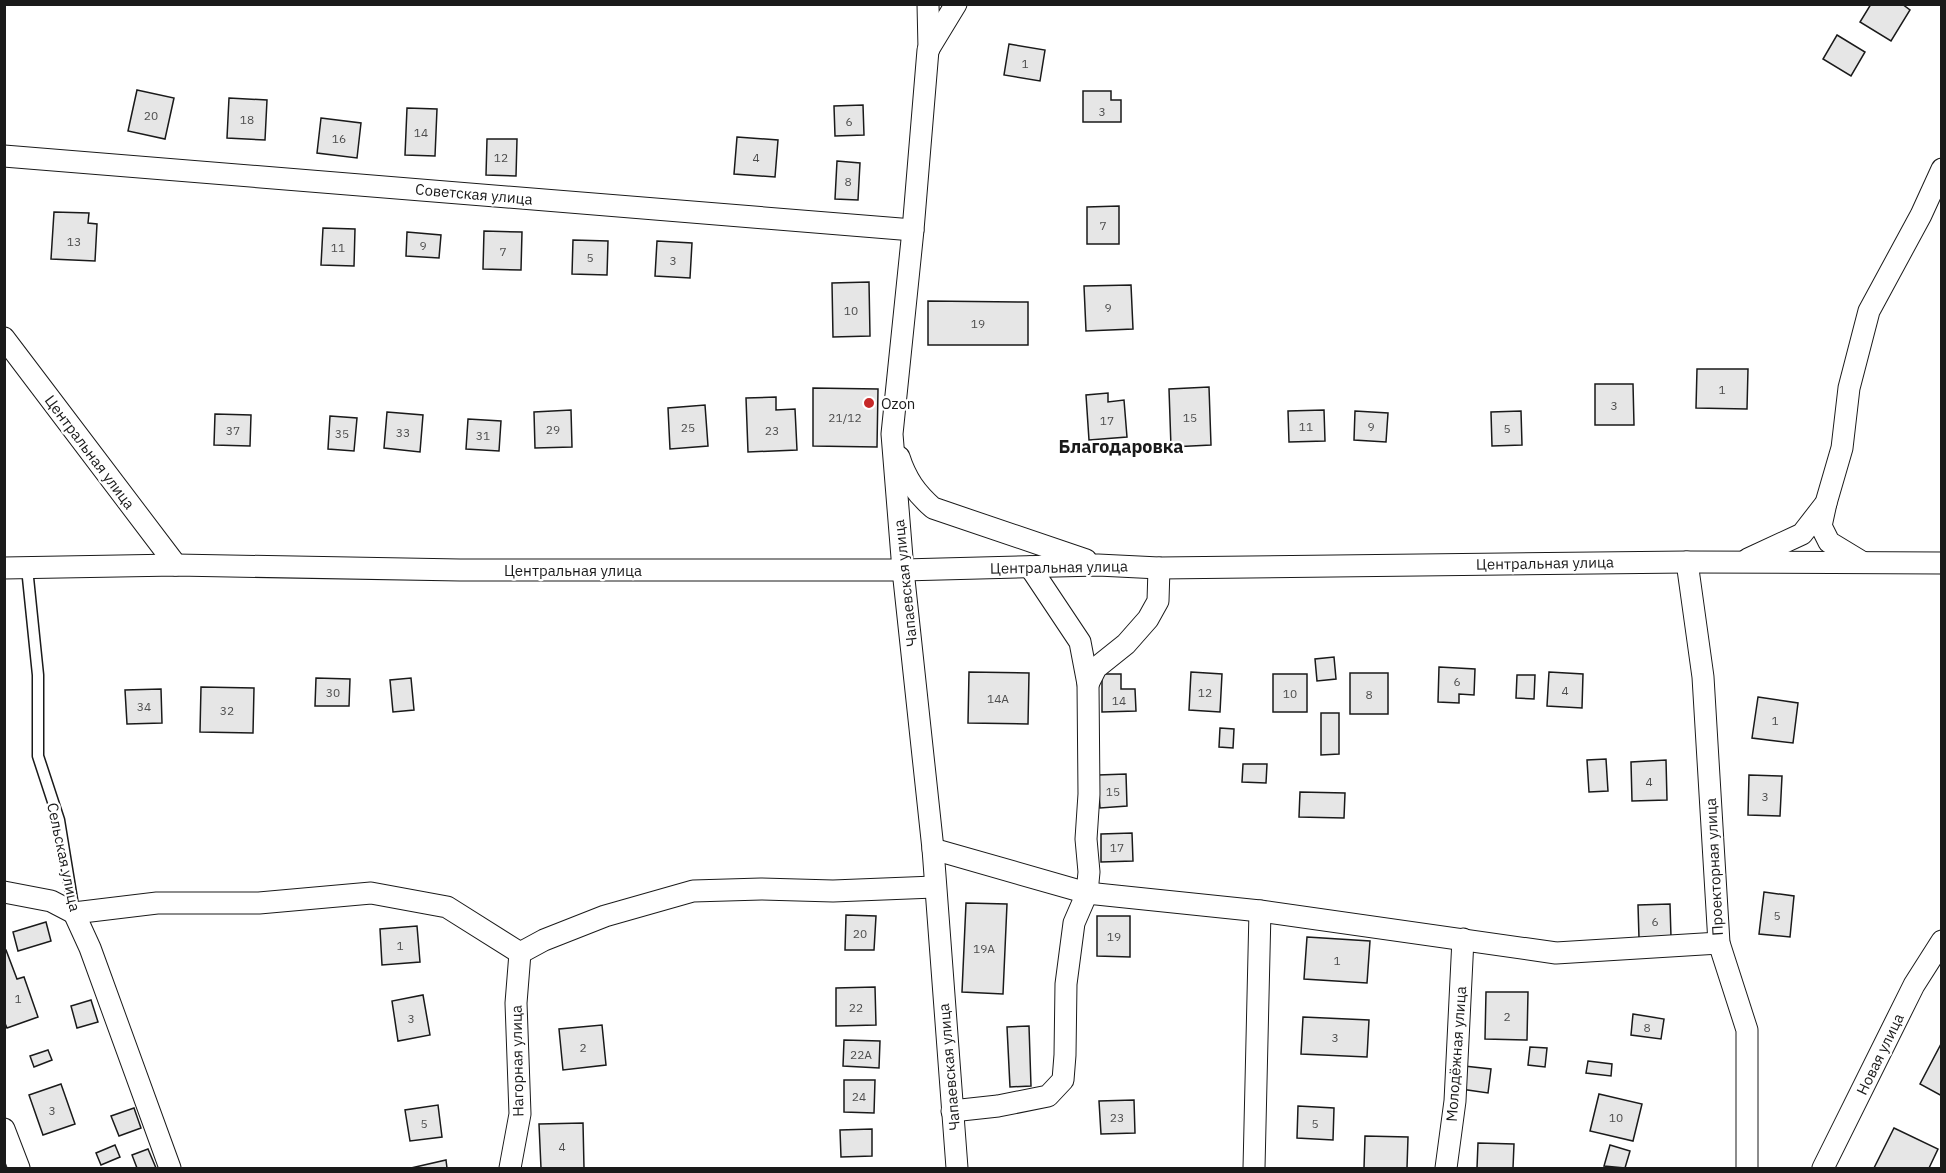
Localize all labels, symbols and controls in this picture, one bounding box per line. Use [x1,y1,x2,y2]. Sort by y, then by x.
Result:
house number: 1 [1021,56,1029,71]
house number: 3 [1098,104,1106,119]
house number: 20 [144,108,158,123]
house number: 18 [240,112,254,127]
house number: 6 [845,114,853,129]
house number: 14 [414,125,428,140]
house number: 16 [332,131,346,146]
house number: 12 [494,150,508,165]
house number: 4 [752,150,760,165]
house number: 8 [844,174,852,189]
street label: Советская улица [415,179,533,209]
house number: 7 [1099,218,1107,233]
house number: 13 [67,234,81,249]
house number: 9 [419,238,427,253]
house number: 11 [331,240,345,255]
house number: 7 [499,244,507,259]
house number: 5 [586,250,594,265]
house number: 3 [669,253,677,268]
house number: 9 [1104,300,1112,315]
house number: 10 [844,303,858,318]
house number: 19 [971,316,985,331]
house number: 1 [1718,382,1726,397]
street label: Центральная улица [41,391,139,513]
place label: Ozon [881,394,915,413]
marker: Ozon [862,396,876,410]
house number: 3 [1610,398,1618,413]
house number: 21/12 [828,410,862,425]
house number: 15 [1183,410,1197,425]
house number: 17 [1100,413,1114,428]
house number: 11 [1299,419,1313,434]
house number: 9 [1367,419,1375,434]
house number: 25 [681,420,695,435]
house number: 5 [1503,421,1511,436]
house number: 29 [546,422,560,437]
house number: 37 [226,423,240,438]
house number: 23 [765,423,779,438]
house number: 33 [396,425,410,440]
house number: 35 [335,426,349,441]
house number: 31 [476,428,490,443]
district label: Благодаровка [1058,435,1184,458]
street label: Чапаевская улица [889,519,921,647]
street label: Центральная улица [1476,552,1614,574]
street label: Центральная улица [990,556,1128,578]
street label: Центральная улица [504,561,642,580]
house number: 6 [1453,674,1461,689]
house number: 4 [1561,683,1569,698]
house number: 30 [326,685,340,700]
house number: 12 [1198,685,1212,700]
house number: 10 [1283,686,1297,701]
house number: 8 [1365,687,1373,702]
house number: 14А [987,691,1009,706]
house number: 14 [1112,693,1126,708]
house number: 34 [137,699,151,714]
house number: 32 [220,703,234,718]
house number: 1 [1771,713,1779,728]
house number: 4 [1645,774,1653,789]
house number: 15 [1106,784,1120,799]
house number: 3 [1761,789,1769,804]
street label: Проекторная улица [1701,798,1727,936]
street label: Сельская улица [43,801,85,913]
house number: 17 [1110,840,1124,855]
house number: 5 [1773,908,1781,923]
house number: 6 [1651,914,1659,929]
house number: 20 [853,926,867,941]
house number: 19 [1107,929,1121,944]
house number: 1 [396,938,404,953]
house number: 19А [973,941,995,956]
house number: 1 [1333,953,1341,968]
street label: Молодёжная улица [1442,986,1470,1122]
house number: 1 [14,991,22,1006]
house number: 22 [849,1000,863,1015]
street label: Чапаевская улица [934,1003,964,1131]
street label: Нагорная улица [507,1005,527,1117]
house number: 2 [1503,1009,1511,1024]
street label: Новая улица [1852,1010,1908,1098]
house number: 3 [407,1011,415,1026]
house number: 8 [1643,1020,1651,1035]
house number: 3 [1331,1030,1339,1045]
house number: 2 [579,1040,587,1055]
house number: 22А [850,1047,872,1062]
house number: 24 [852,1089,866,1104]
house number: 3 [48,1103,56,1118]
house number: 23 [1110,1110,1124,1125]
house number: 10 [1609,1110,1623,1125]
house number: 5 [420,1116,428,1131]
house number: 5 [1311,1116,1319,1131]
house number: 4 [558,1139,566,1154]

